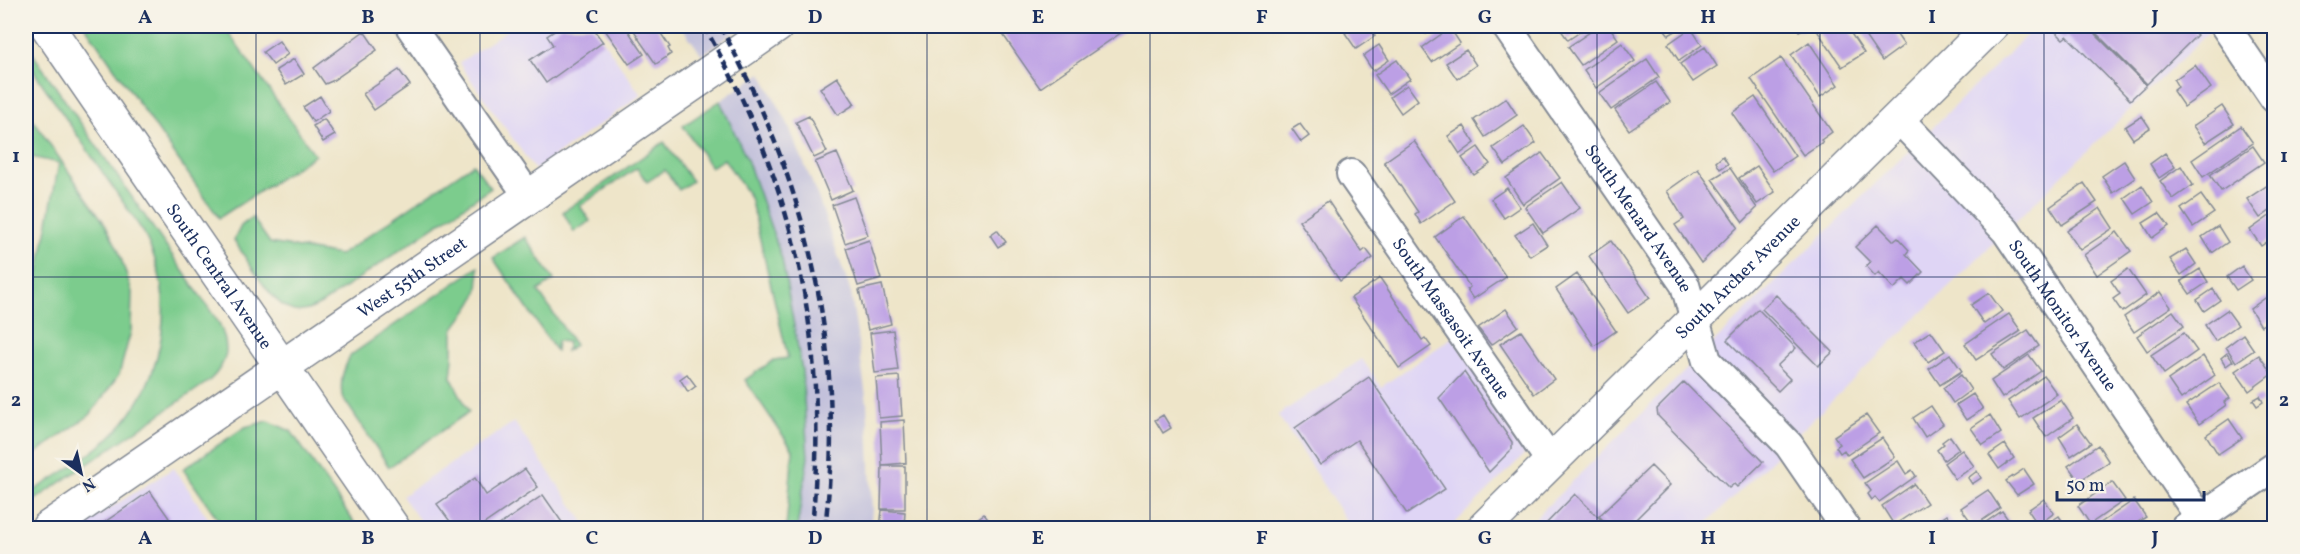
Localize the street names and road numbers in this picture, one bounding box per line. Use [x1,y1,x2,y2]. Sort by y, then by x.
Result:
street label: South Menard Avenue [1578,140,1697,295]
street label: South Central Avenue [159,199,277,355]
street label: South Archer Avenue [1670,210,1807,346]
street label: West 55th Street [353,232,473,325]
street label: South Massasoit Avenue [1385,233,1515,405]
street label: South Monitor Avenue [2001,235,2122,397]

